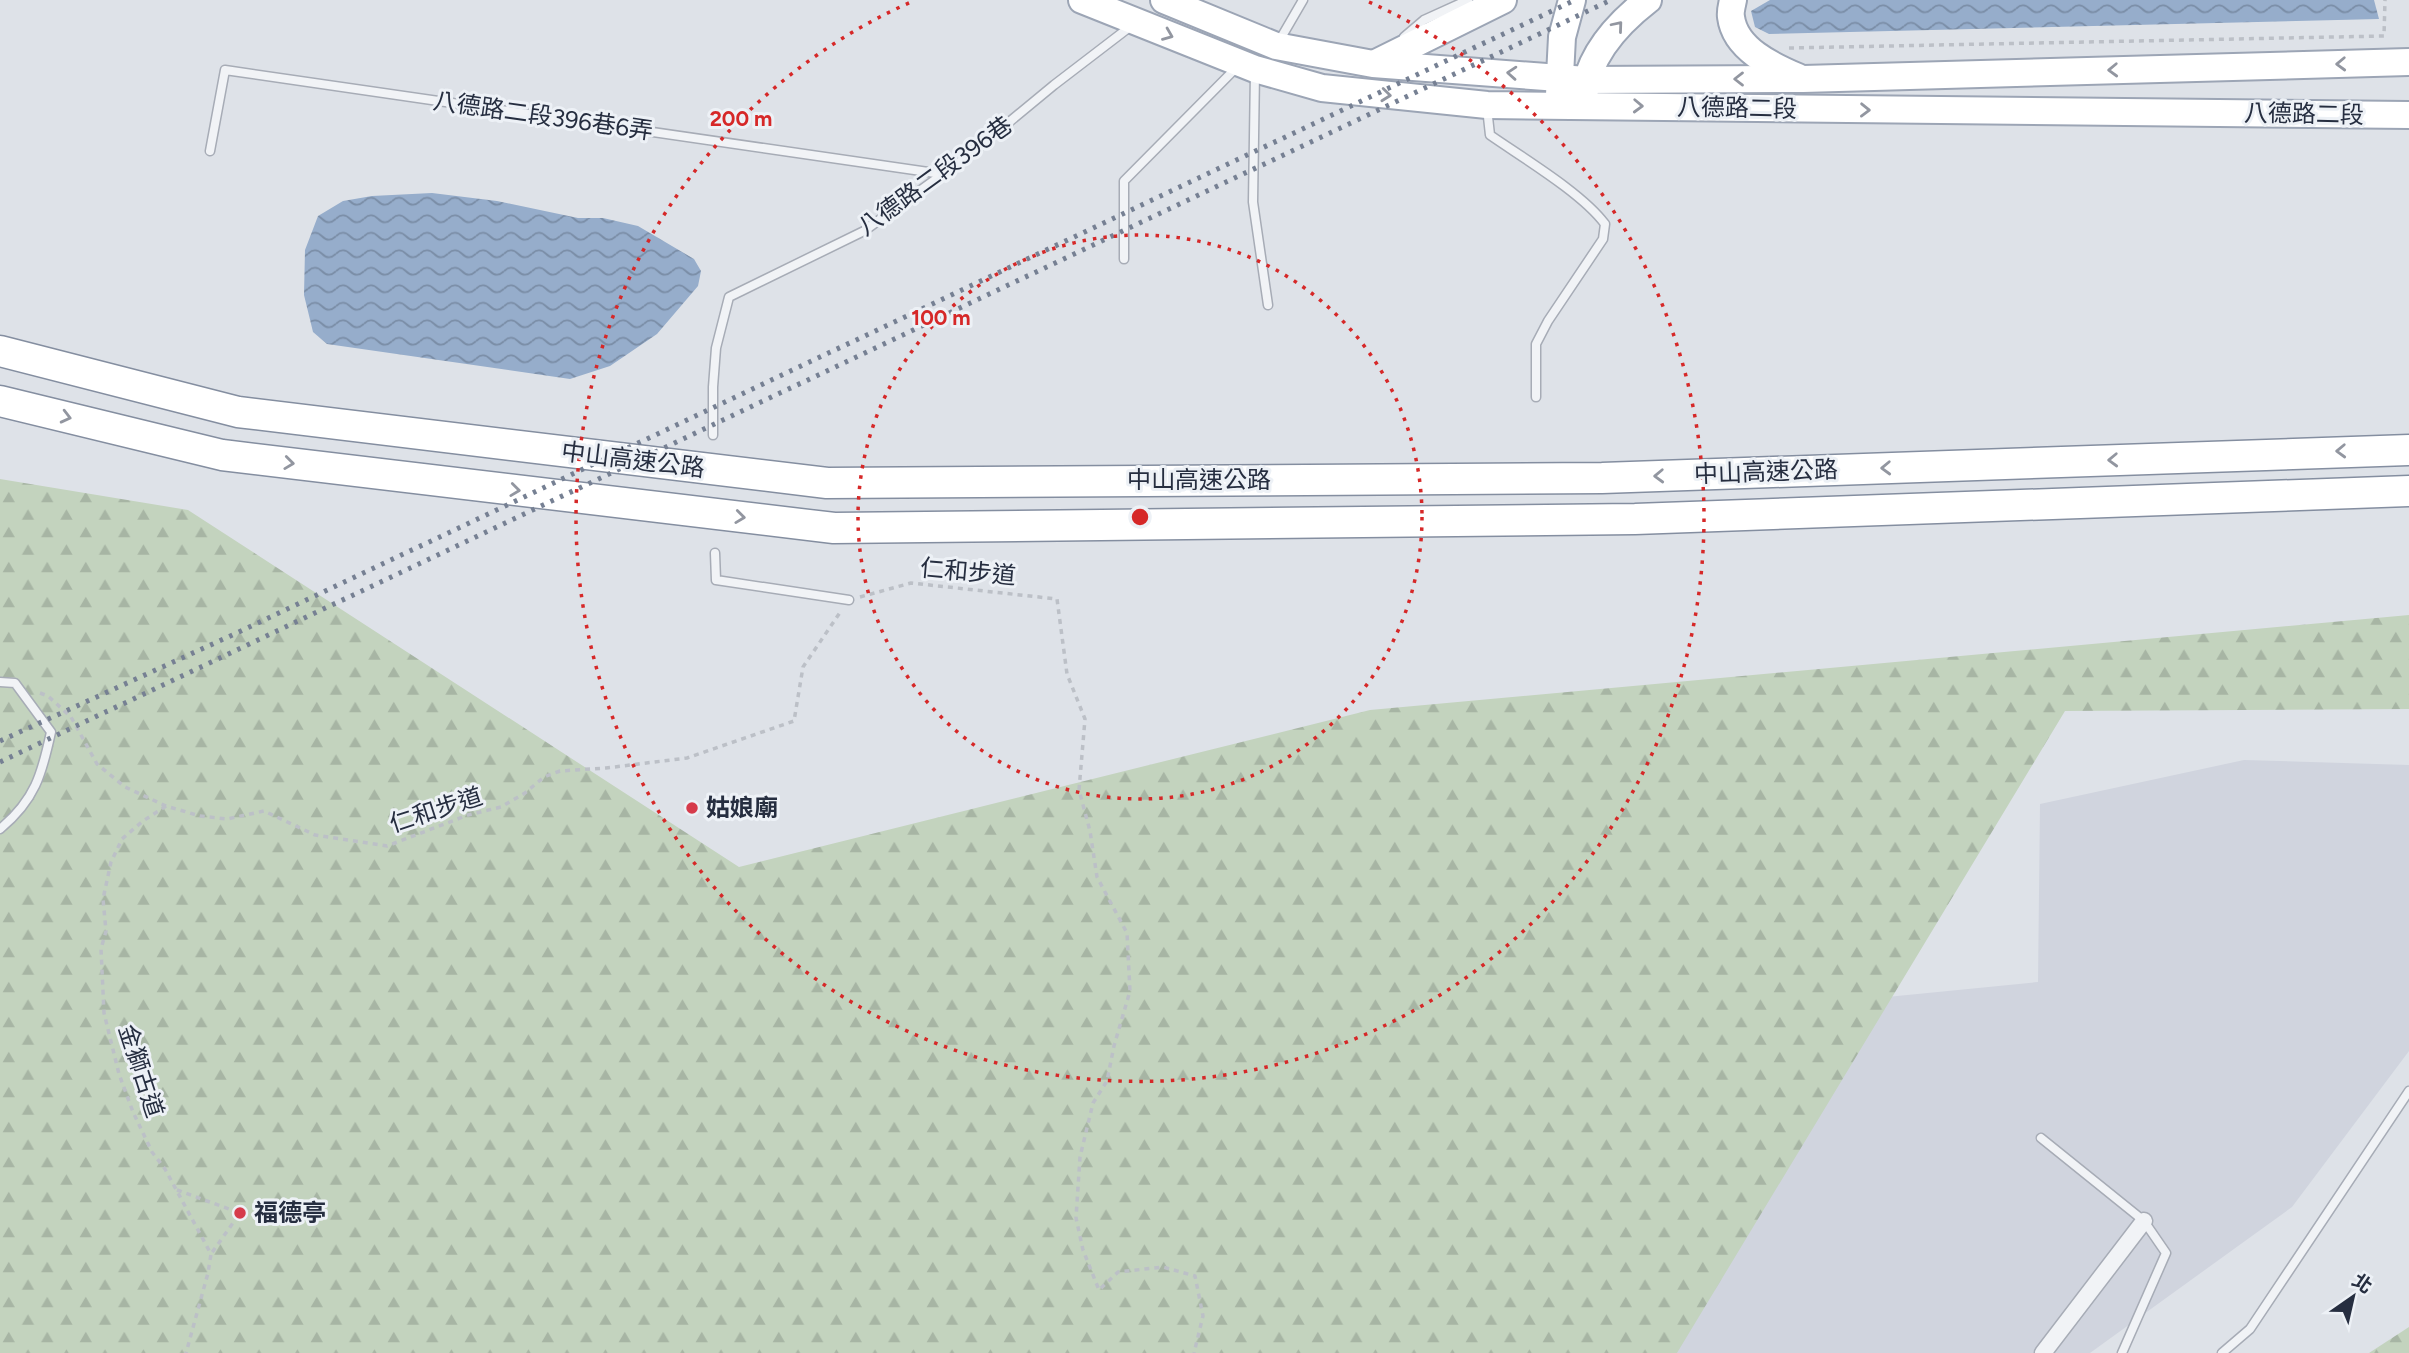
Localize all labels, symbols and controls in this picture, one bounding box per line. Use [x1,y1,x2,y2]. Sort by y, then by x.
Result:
one-way arrow [1610,21,1622,34]
one-way arrow [1162,26,1174,40]
one-way arrow [2335,56,2346,72]
one-way arrow [2108,63,2119,78]
one-way arrow [1506,66,1517,81]
one-way arrow [1733,71,1744,87]
street label: 八德路二段396巷6弄 [431,86,655,145]
one-way arrow [1381,87,1392,102]
street label: 八德路二段 [1677,92,1797,123]
one-way arrow [1633,98,1644,114]
street label: 八德路二段 [2244,98,2364,129]
one-way arrow [1861,102,1871,118]
text: 200 m [710,106,772,131]
street label: 八德路二段396巷 [852,110,1018,241]
text: 100 m [911,305,971,330]
one-way arrow [60,409,72,423]
street label: 中山高速公路 [560,436,706,483]
one-way arrow [2335,444,2346,459]
one-way arrow [2108,452,2119,467]
street label: 中山高速公路 [1694,454,1838,489]
one-way arrow [283,456,295,471]
one-way arrow [1880,460,1891,475]
street label: 中山高速公路 [1127,465,1271,494]
one-way arrow [1653,468,1663,484]
one-way arrow [509,483,520,498]
centre of rings [1128,505,1152,529]
one-way arrow [735,510,746,525]
street label: 仁和步道 [919,553,1017,590]
street label: 仁和步道 [386,781,486,838]
place label: 姑娘廟 [706,793,778,822]
marker: 姑娘廟 [684,800,700,816]
street label: 金獅古道 [113,1021,170,1121]
place label: 福德亭 [254,1198,326,1227]
marker: 福德亭 [232,1205,248,1221]
north arrow [2318,1262,2388,1332]
text: 北 [2348,1268,2377,1298]

